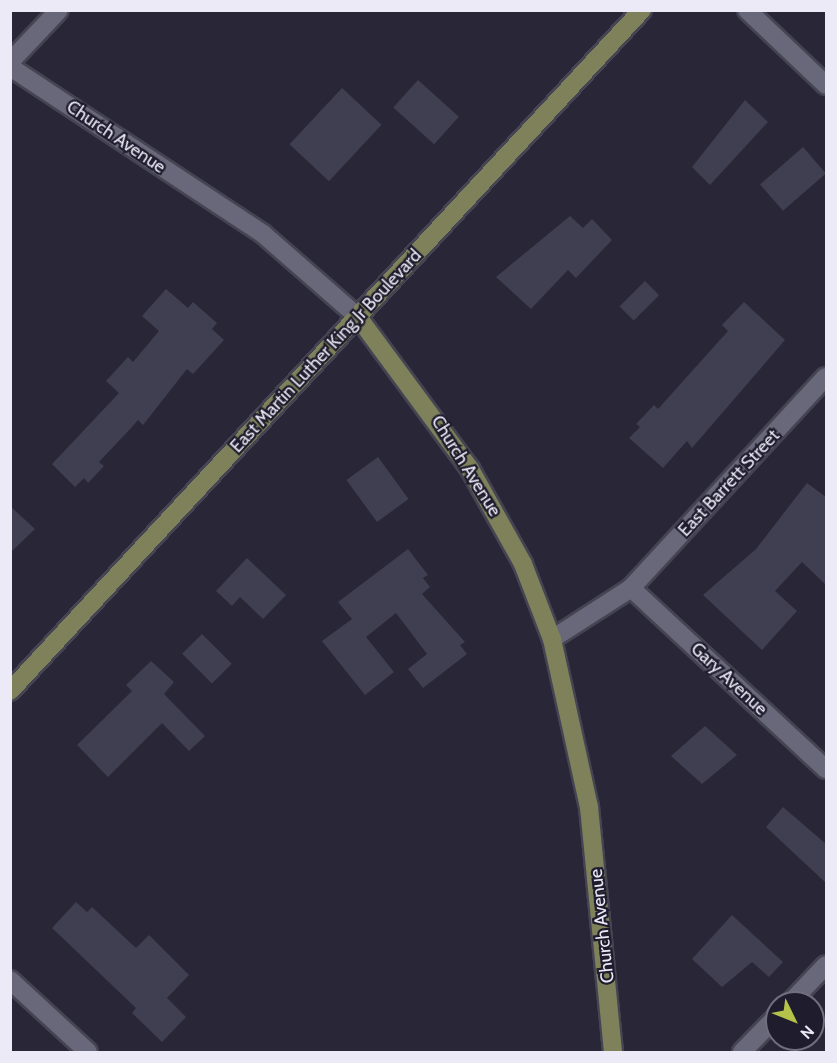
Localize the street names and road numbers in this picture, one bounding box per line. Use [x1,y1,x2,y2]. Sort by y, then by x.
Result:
street label: Church Avenue [62,96,170,178]
street label: East Martin Luther King Jr Boulevard [226,245,426,457]
street label: Church Avenue [426,412,506,520]
street label: East Barrett Street [674,425,784,541]
street label: Gary Avenue [686,638,772,720]
street label: Church Avenue [585,868,619,984]

